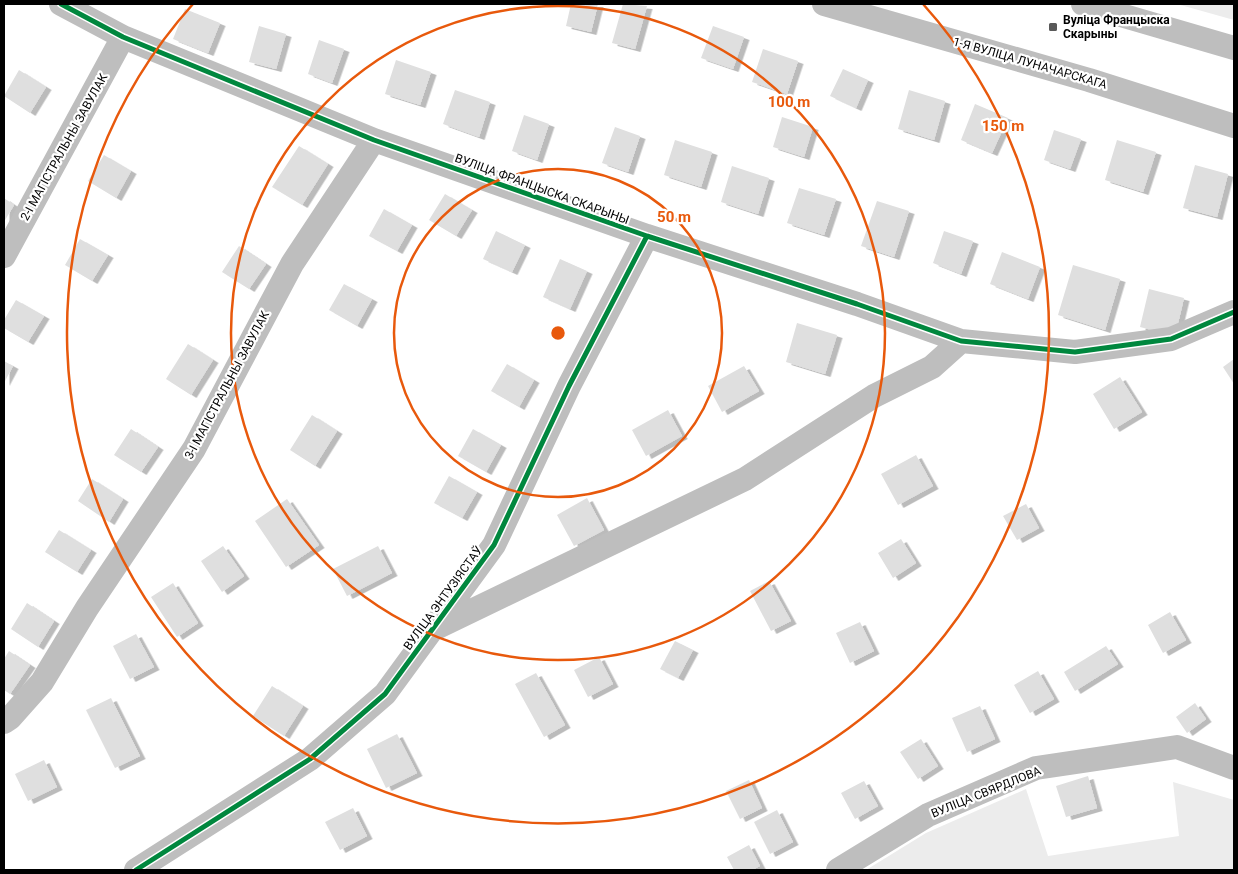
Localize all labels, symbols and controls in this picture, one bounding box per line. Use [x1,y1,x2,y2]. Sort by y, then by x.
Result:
place label: Вуліца Францыска Скарыны [1063,13,1170,41]
marker: Вуліца Францыска Скарыны [1047,21,1059,33]
street label: 1-Я ВУЛІЦА ЛУНАЧАРСКАГА [951,34,1109,92]
street label: 2-І МАГІСТРАЛЬНЫ ЗАВУЛАК [18,71,110,223]
text: 100 m [768,93,810,111]
text: 150 m [982,117,1024,135]
street label: ВУЛІЦА ФРАНЦЫСКА СКАРЫНЫ [453,151,631,227]
text: 50 m [657,208,691,226]
street label: 3-І МАГІСТРАЛЬНЫ ЗАВУЛАК [182,308,272,461]
centre of rings [549,324,567,342]
street label: ВУЛІЦА ЭНТУЗІЯСТАЎ [400,542,486,653]
street label: ВУЛІЦА СВЯРДЛОВА [929,763,1043,820]

